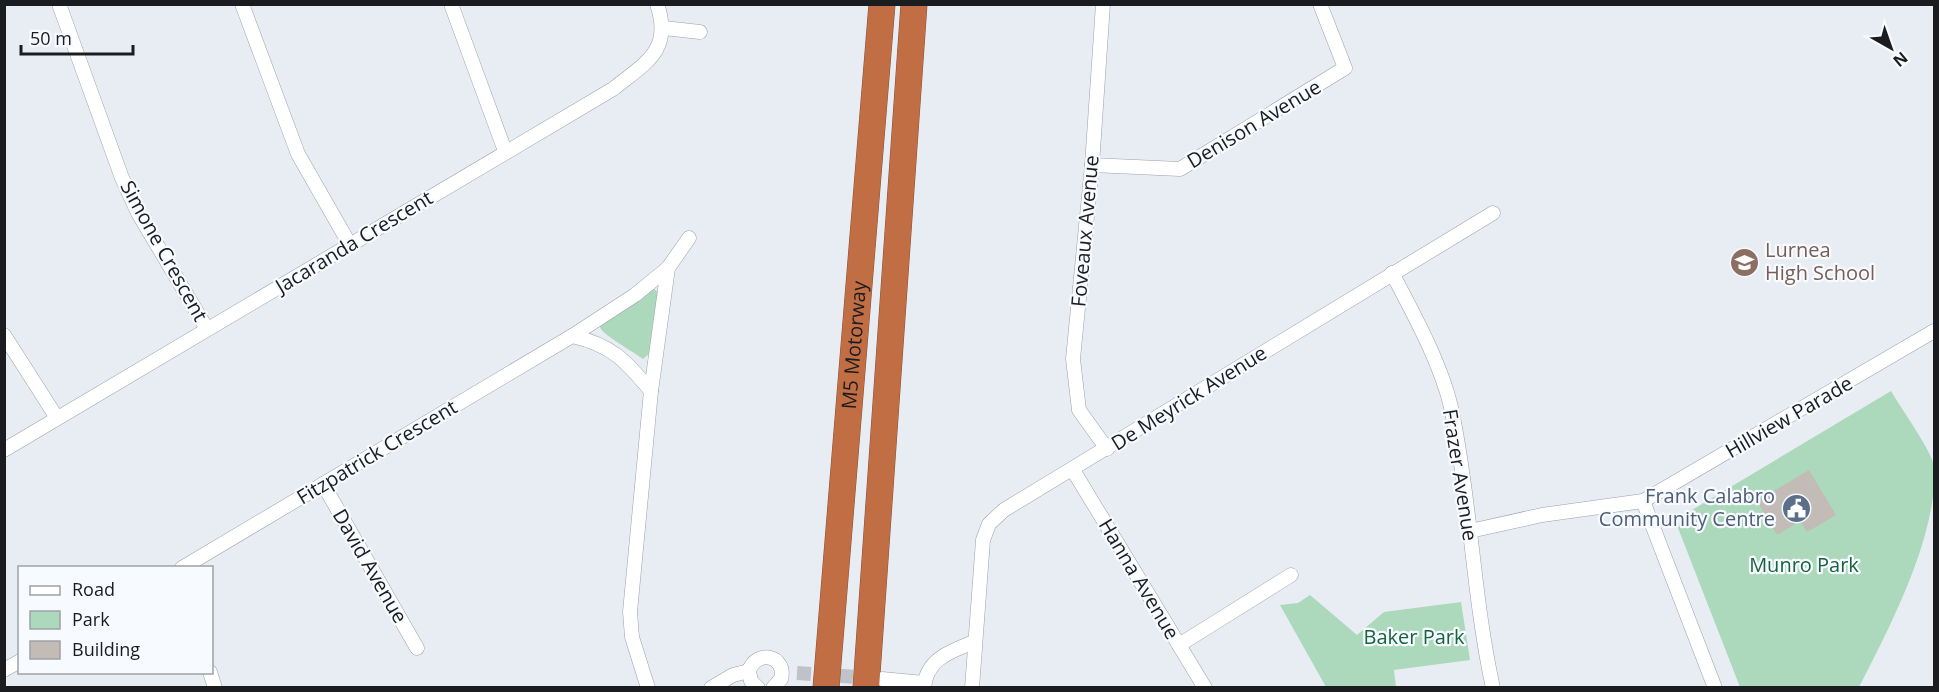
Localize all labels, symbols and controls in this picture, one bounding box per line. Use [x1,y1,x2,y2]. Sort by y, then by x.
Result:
scale bar [21,18,134,56]
north arrow [1861,18,1921,78]
text: 50 m [30,26,72,50]
text: N [1889,47,1913,72]
street label: Denison Avenue [1182,73,1326,174]
street label: Foveaux Avenue [1064,154,1105,308]
street label: Simone Crescent [115,176,214,326]
street label: Jacaranda Crescent [268,184,437,300]
place label: Lurnea High School [1765,236,1875,286]
school or university icon: Lurnea High School [1728,246,1760,278]
street label: M5 Motorway [835,279,872,410]
street label: De Meyrick Avenue [1106,339,1271,456]
street label: Hillview Parade [1720,369,1857,464]
street label: Fitzpatrick Crescent [292,393,462,510]
street label: Frazer Avenue [1437,407,1484,543]
place label: Frank Calabro Community Centre [1599,482,1775,532]
public building icon: Frank Calabro Community Centre [1780,492,1812,524]
street label: David Avenue [327,504,414,628]
street label: Hanna Avenue [1093,513,1186,644]
park label: Munro Park [1749,551,1859,578]
legend [18,566,213,674]
text: Road [72,577,115,601]
text: Park [72,607,110,631]
park label: Baker Park [1364,623,1465,650]
text: Building [72,637,140,661]

